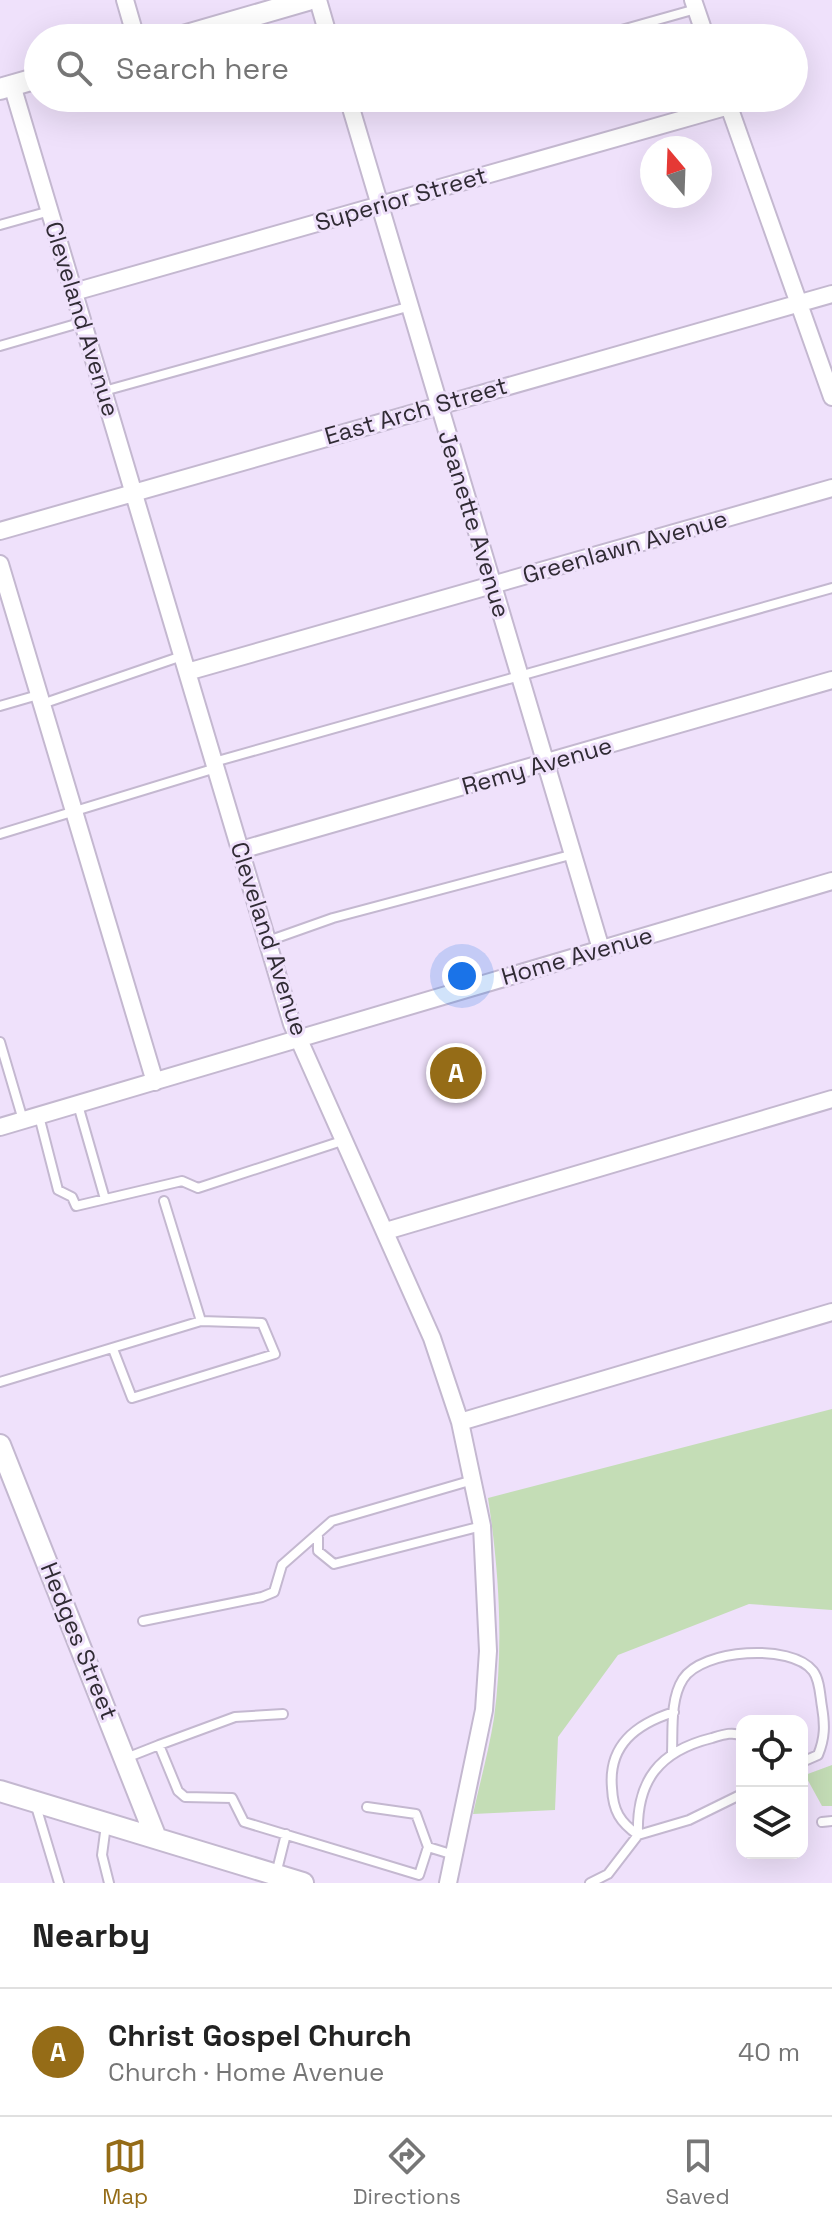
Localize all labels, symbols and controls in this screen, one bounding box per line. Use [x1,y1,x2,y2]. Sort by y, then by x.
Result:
search box [24,24,808,112]
icon: search [52,46,96,90]
text: Search here [116,49,289,88]
north arrow [640,136,712,208]
street label: Superior Street [311,159,490,238]
street label: Cleveland Avenue [38,218,127,420]
street label: East Arch Street [321,370,511,451]
street label: Jeanette Avenue [431,426,518,621]
street label: Greenlawn Avenue [519,502,731,591]
street label: Remy Avenue [458,729,616,802]
street label: Cleveland Avenue [224,838,315,1040]
street label: Home Avenue [498,919,656,992]
your location [442,956,482,996]
pin: A [430,1043,482,1103]
street label: Hedges Street [34,1557,125,1724]
map controls [736,1715,808,1859]
button: locate [736,1715,808,1787]
button: layers [736,1787,808,1859]
text: Nearby [32,1914,150,1957]
text: Christ Gospel Church [108,2016,412,2055]
text: A [50,2035,66,2069]
text: 40 m [738,2035,800,2069]
text: Church · Home Avenue [108,2055,384,2089]
tab: Map [102,2134,148,2210]
tab: Directions [353,2134,461,2210]
tab: Saved [665,2134,730,2210]

